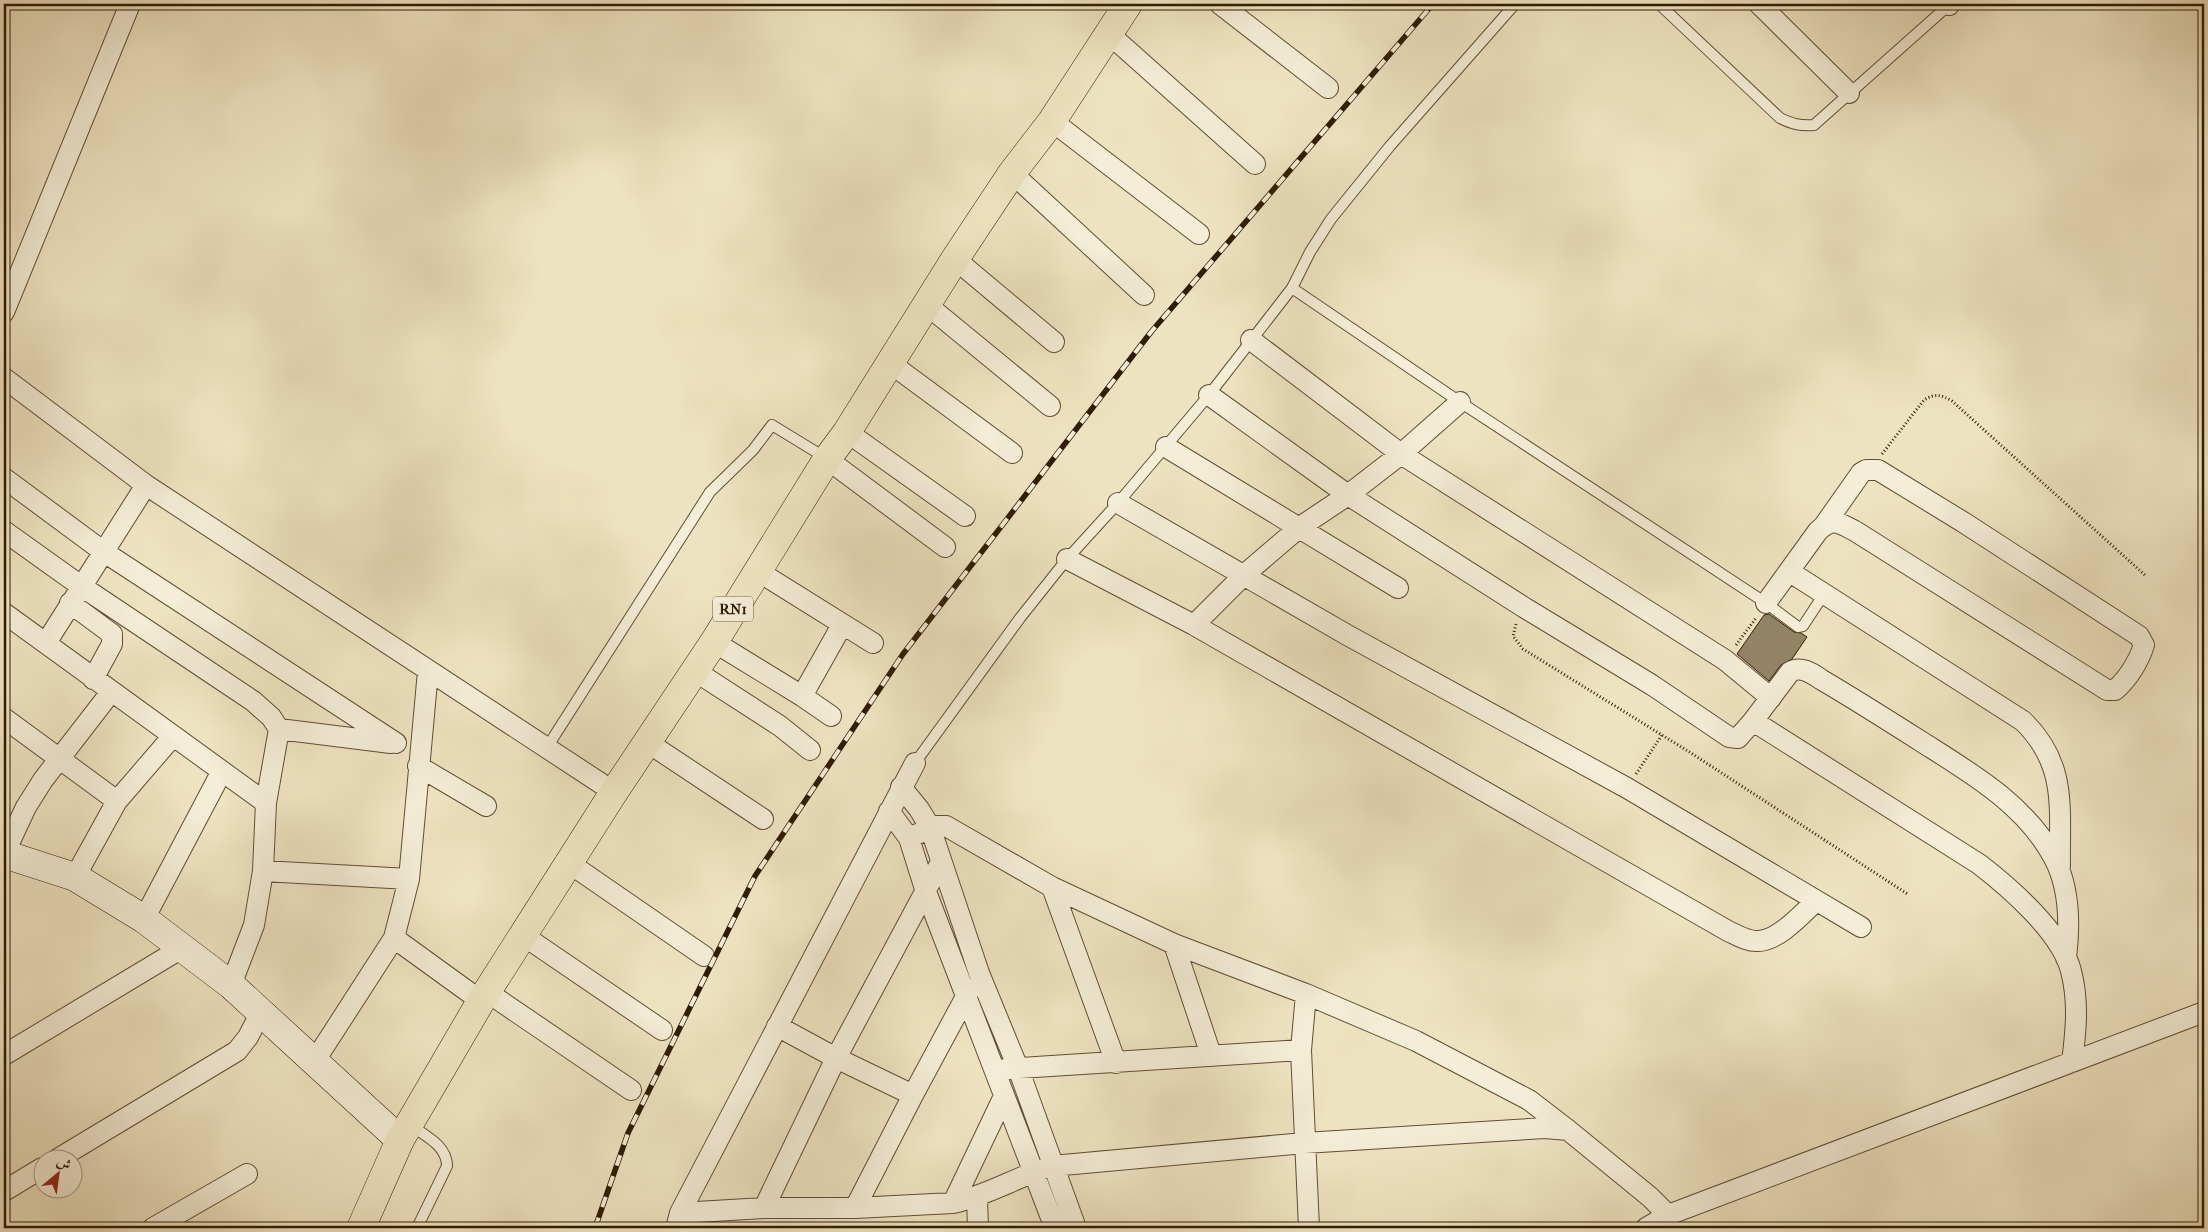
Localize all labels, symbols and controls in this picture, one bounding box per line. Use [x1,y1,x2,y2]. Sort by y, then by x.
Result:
road number: RN1 [713,596,753,622]
north arrow [32,1150,82,1200]
text: ش [54,1152,74,1174]

